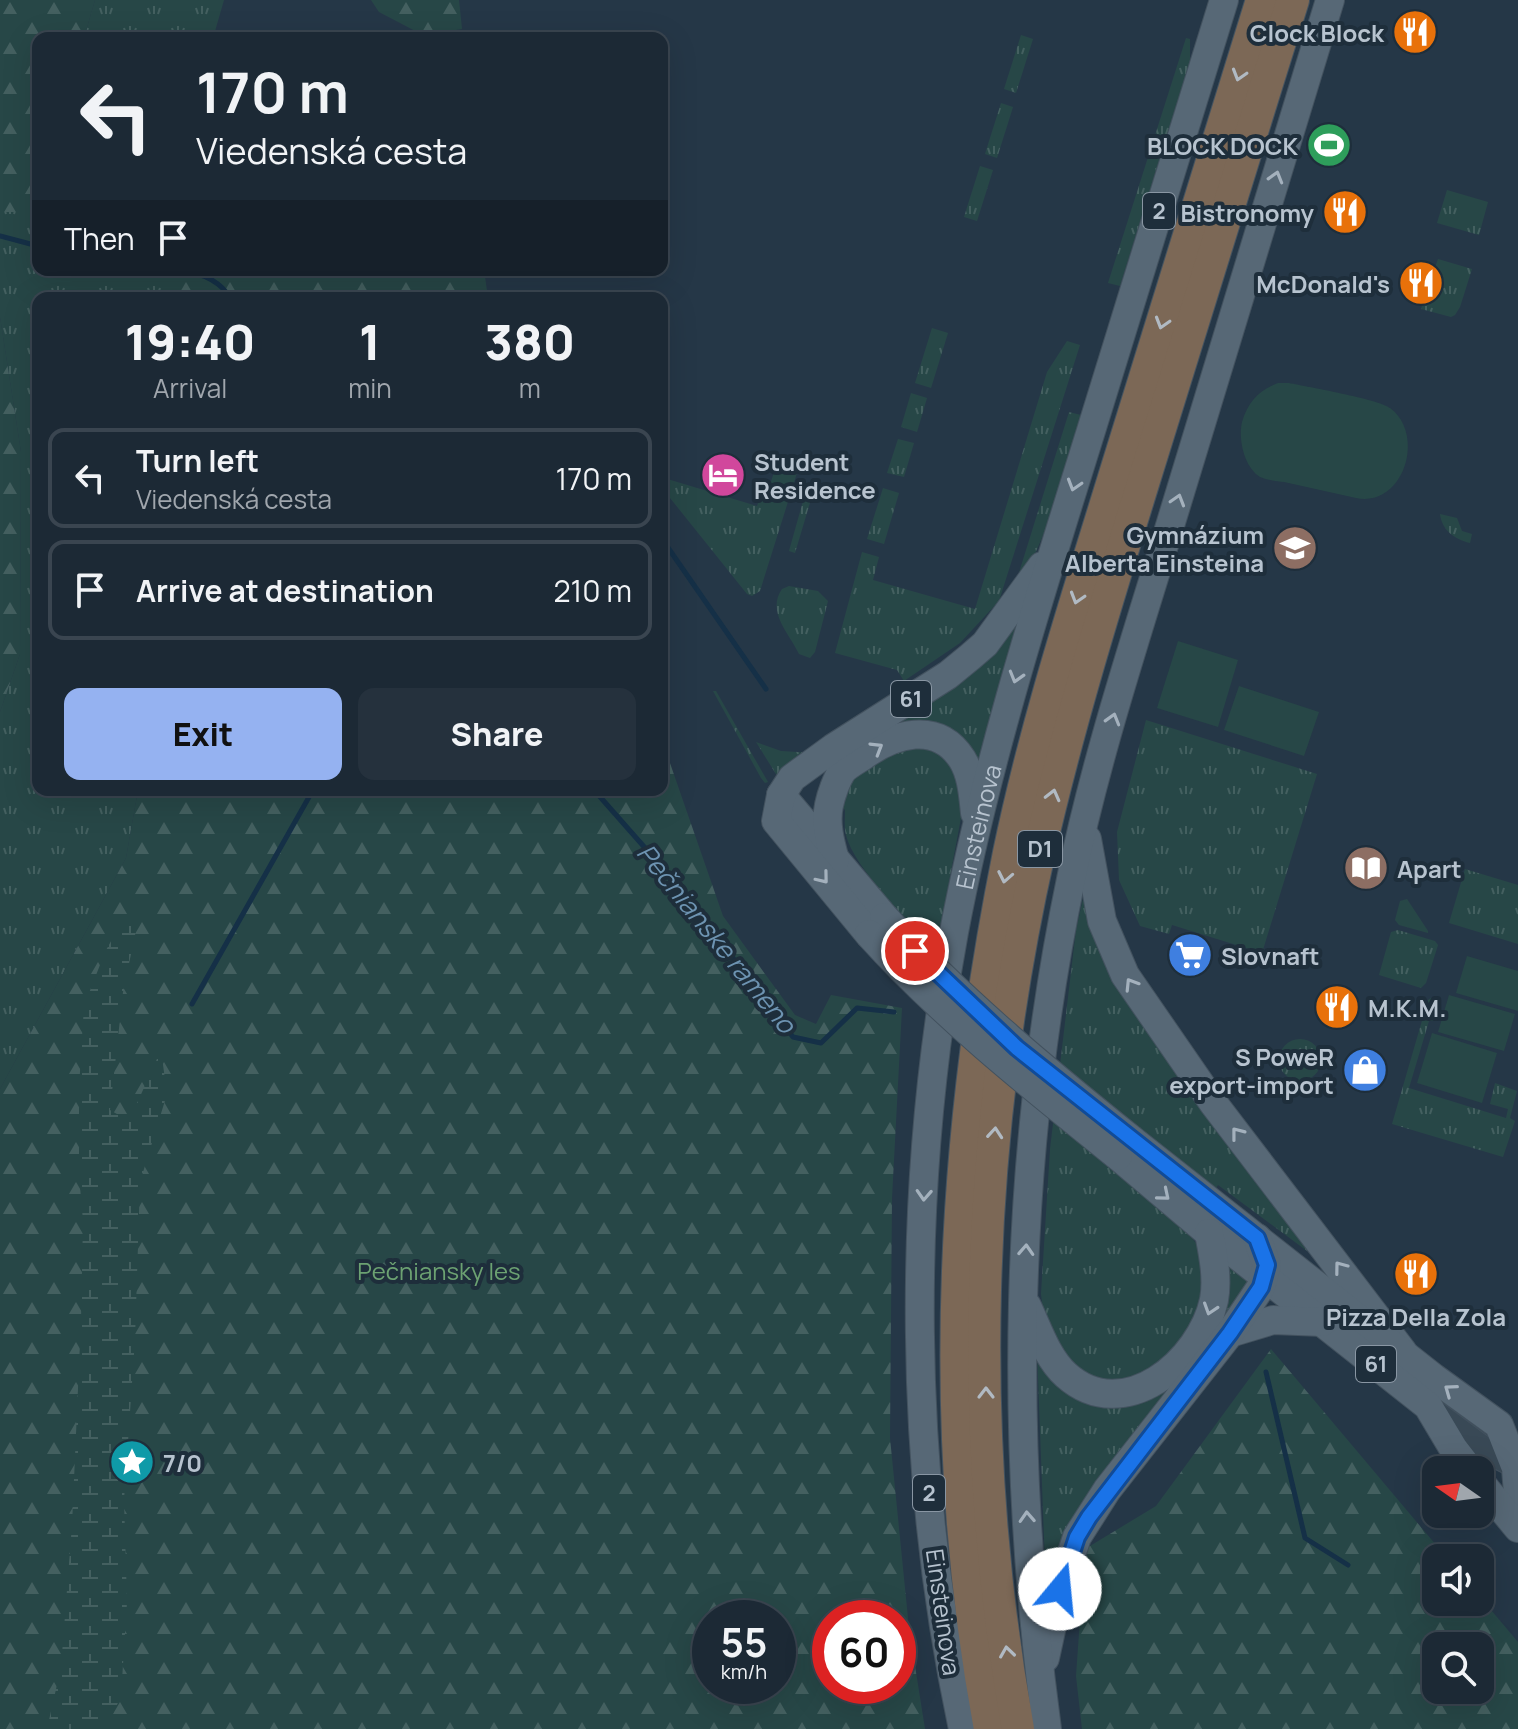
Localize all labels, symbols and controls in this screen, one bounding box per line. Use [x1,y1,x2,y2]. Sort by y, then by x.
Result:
restaurant icon: Clock Block [1391,8,1439,56]
place label: Clock Block [1250,16,1385,49]
text: 170 m [196,53,349,130]
icon: left [64,64,168,168]
one-way arrow [1232,67,1248,81]
sports icon: BLOCK DOCK [1305,121,1353,169]
text: Viedenská cesta [196,126,467,175]
place label: BLOCK DOCK [1147,129,1298,162]
one-way arrow [1267,171,1283,184]
restaurant icon: Bistronomy [1321,188,1369,236]
road number: 2 [1143,193,1175,229]
place label: Bistronomy [1180,196,1315,229]
icon: arrive [151,216,195,260]
text: Then [64,218,135,259]
restaurant icon: McDonald's [1397,259,1445,307]
place label: McDonald's [1256,267,1390,300]
text: 19:40 [125,309,255,374]
text: 1 [359,309,381,374]
text: 380 [485,309,575,374]
one-way arrow [1155,316,1171,329]
text: Arrival [153,370,227,406]
text: min [348,370,392,406]
text: m [519,370,541,406]
text: Turn left [136,440,259,481]
place label: Student Residence [754,445,876,506]
hotel icon: Student Residence [699,451,747,499]
icon: left [68,456,112,500]
text: 170 m [555,458,632,499]
one-way arrow [1067,478,1083,492]
text: Viedenská cesta [136,481,332,517]
one-way arrow [1169,493,1185,507]
place label: Gymnázium Alberta Einsteina [1065,518,1264,579]
school or university icon: Gymnázium Alberta Einsteina [1271,524,1319,572]
icon: arrive [68,568,112,612]
text: Arrive at destination [136,570,434,611]
text: 210 m [553,570,632,611]
one-way arrow [1070,591,1086,604]
one-way arrow [1009,670,1025,684]
road number: 61 [891,681,931,717]
button: Exit [64,688,342,780]
button: Share [358,688,636,780]
one-way arrow [1104,712,1120,726]
one-way arrow [868,742,882,758]
street label: Einsteinova [947,760,1008,892]
one-way arrow [1044,788,1061,802]
road number: D1 [1018,831,1062,867]
water label: Pečnianske rameno [629,836,806,1042]
library icon: Apart [1342,844,1390,892]
place label: Apart [1397,852,1462,885]
one-way arrow [813,869,828,883]
one-way arrow [997,869,1014,883]
pin [881,917,949,985]
icon: arrive [893,929,937,973]
supermarket icon: Slovnaft [1166,931,1214,979]
place label: Slovnaft [1221,939,1319,972]
one-way arrow [1125,978,1140,993]
restaurant icon: M.K.M. [1313,983,1361,1031]
place label: M.K.M. [1368,991,1446,1024]
place label: S PoweR export-import [1169,1040,1334,1101]
shop icon: S PoweR export-import [1341,1046,1389,1094]
one-way arrow [987,1126,1004,1139]
one-way arrow [1232,1127,1246,1142]
one-way arrow [1155,1185,1169,1200]
one-way arrow [916,1189,933,1202]
one-way arrow [1017,1243,1034,1256]
restaurant icon: Pizza Della Zola [1392,1250,1440,1298]
park label: Pečniansky les [357,1254,521,1287]
one-way arrow [1336,1261,1350,1276]
place label: Pizza Della Zola [1326,1300,1506,1333]
one-way arrow [1203,1302,1219,1316]
road number: 61 [1356,1346,1396,1382]
one-way arrow [1444,1385,1459,1399]
one-way arrow [977,1386,995,1399]
place icon: 7/0 [108,1438,156,1486]
place label: 7/0 [163,1446,202,1479]
north arrow [1422,1456,1494,1528]
map controls [1422,1456,1494,1704]
road number: 2 [913,1475,945,1511]
one-way arrow [1019,1510,1036,1523]
button: sound [1422,1544,1494,1616]
street label: Einsteinova [919,1547,969,1677]
position arrow [1018,1547,1102,1631]
speed limit sign: 60 [812,1600,916,1704]
text: 55 [721,1614,767,1669]
button: search [1422,1632,1494,1704]
one-way arrow [999,1645,1016,1659]
text: km/h [721,1658,767,1685]

